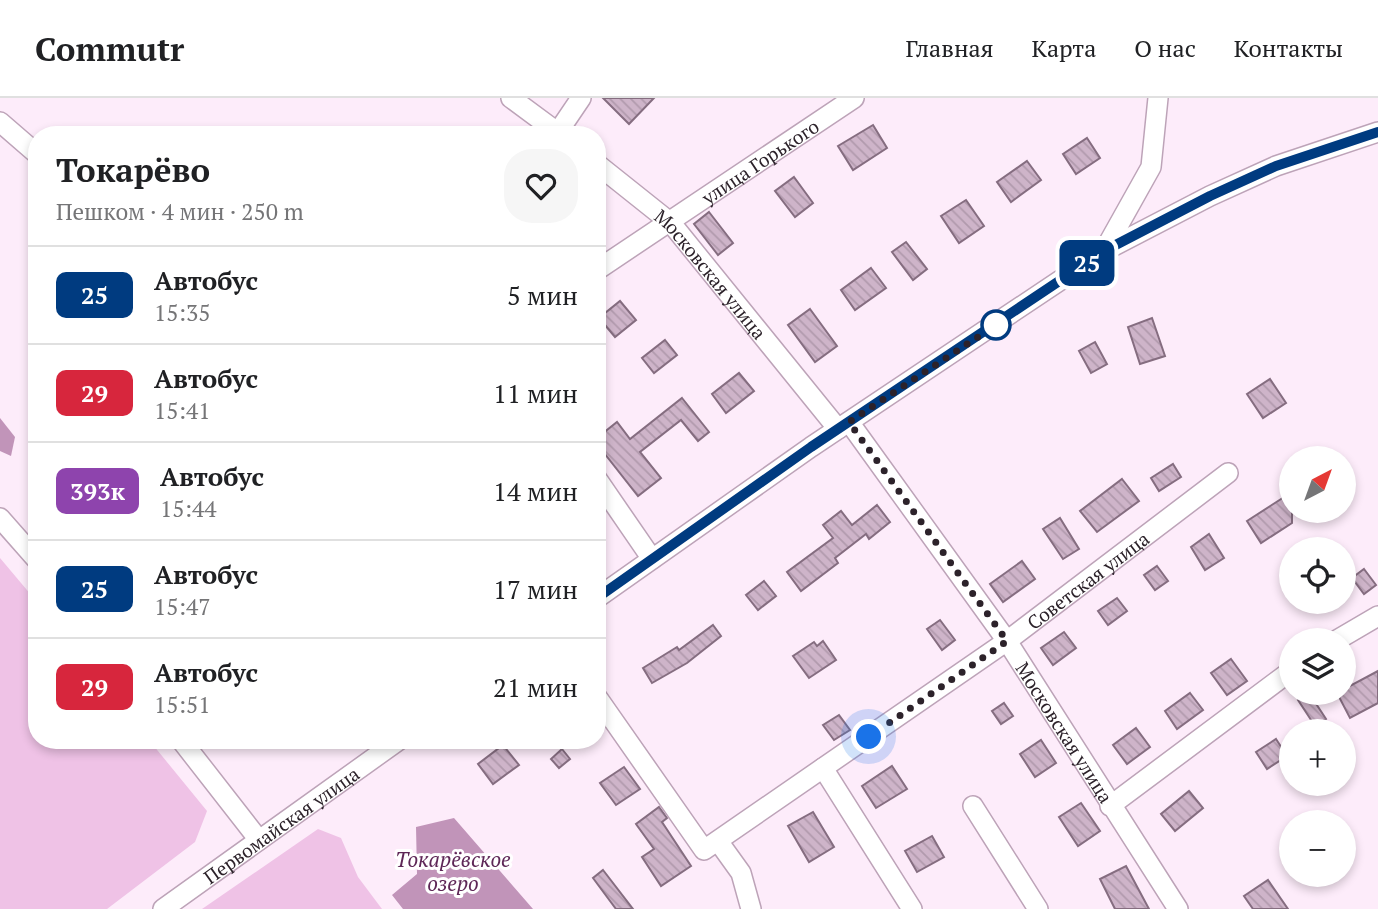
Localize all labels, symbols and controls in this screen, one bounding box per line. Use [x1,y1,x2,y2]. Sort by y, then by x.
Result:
text: Commutr [35,27,184,70]
text: Главная [905,32,993,64]
text: Карта [1031,32,1096,64]
text: О нас [1134,32,1196,64]
text: Контакты [1234,32,1343,64]
street label: улица Горького [696,113,823,210]
text: Токарёво [56,148,210,191]
button: heart [504,149,578,223]
text: Пешком · 4 мин · 250 m [56,196,303,227]
street label: Московская улица [650,203,773,344]
line badge: 25 [1056,240,1118,286]
text: 25 [1073,247,1101,279]
text: Автобус [154,263,258,297]
text: 5 мин [507,278,578,312]
text: 25 [81,279,108,311]
text: 15:35 [154,297,211,328]
unlabelled marker [981,310,1011,340]
text: Автобус [154,361,258,395]
text: 11 мин [493,376,578,410]
text: 29 [81,377,108,409]
text: 15:41 [154,395,211,426]
north arrow [1279,446,1356,523]
map controls [1279,446,1356,887]
text: Автобус [160,459,264,493]
text: 14 мин [493,474,578,508]
text: 393к [70,475,125,507]
text: 15:44 [160,493,217,524]
street label: Советская улица [1021,525,1154,634]
button: locate [1279,537,1356,614]
text: Автобус [154,557,258,591]
text: 17 мин [493,572,578,606]
text: 25 [81,573,108,605]
text: 15:47 [154,591,211,622]
button: layers [1279,628,1356,705]
text: Автобус [154,655,258,689]
street label: Московская улица [1011,657,1119,807]
text: 21 мин [493,670,578,704]
text: 29 [81,671,108,703]
text: 15:51 [154,689,211,720]
your location [851,719,886,754]
button: + [1279,719,1356,796]
street label: Первомайская улица [198,760,364,889]
button: − [1279,810,1356,887]
water label: Токарёвское озеро [395,845,511,897]

